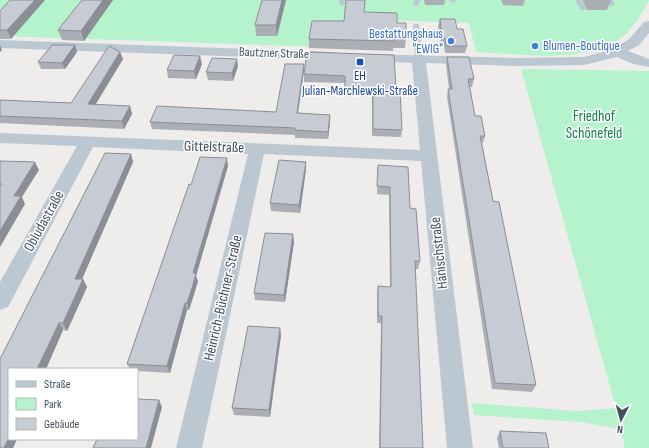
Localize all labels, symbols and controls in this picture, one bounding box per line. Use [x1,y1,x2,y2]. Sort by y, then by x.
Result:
place label: Bestattungshaus "EWIG" [369,26,443,57]
marker: Bestattungshaus "EWIG" [446,36,456,46]
place label: Blumen-Boutique [543,38,620,54]
marker: Blumen-Boutique [530,41,540,51]
street label: Bautzner Straße [239,44,309,62]
marker: EH Julian-Marchlewski-Straße [355,57,365,67]
place label: EH Julian-Marchlewski-Straße [301,68,418,99]
park label: Friedhof Schönefeld [566,107,622,143]
street label: Gittelstraße [184,136,244,158]
street label: Obludastraße [19,187,69,255]
street label: Hänischstraße [426,216,452,290]
street label: Heinrich-Büchner-Straße [199,233,247,363]
legend [8,368,138,440]
text: Straße [44,377,71,392]
text: Park [44,397,62,412]
north arrow [601,400,641,440]
text: Gebäude [44,417,79,432]
text: N [616,423,624,436]

